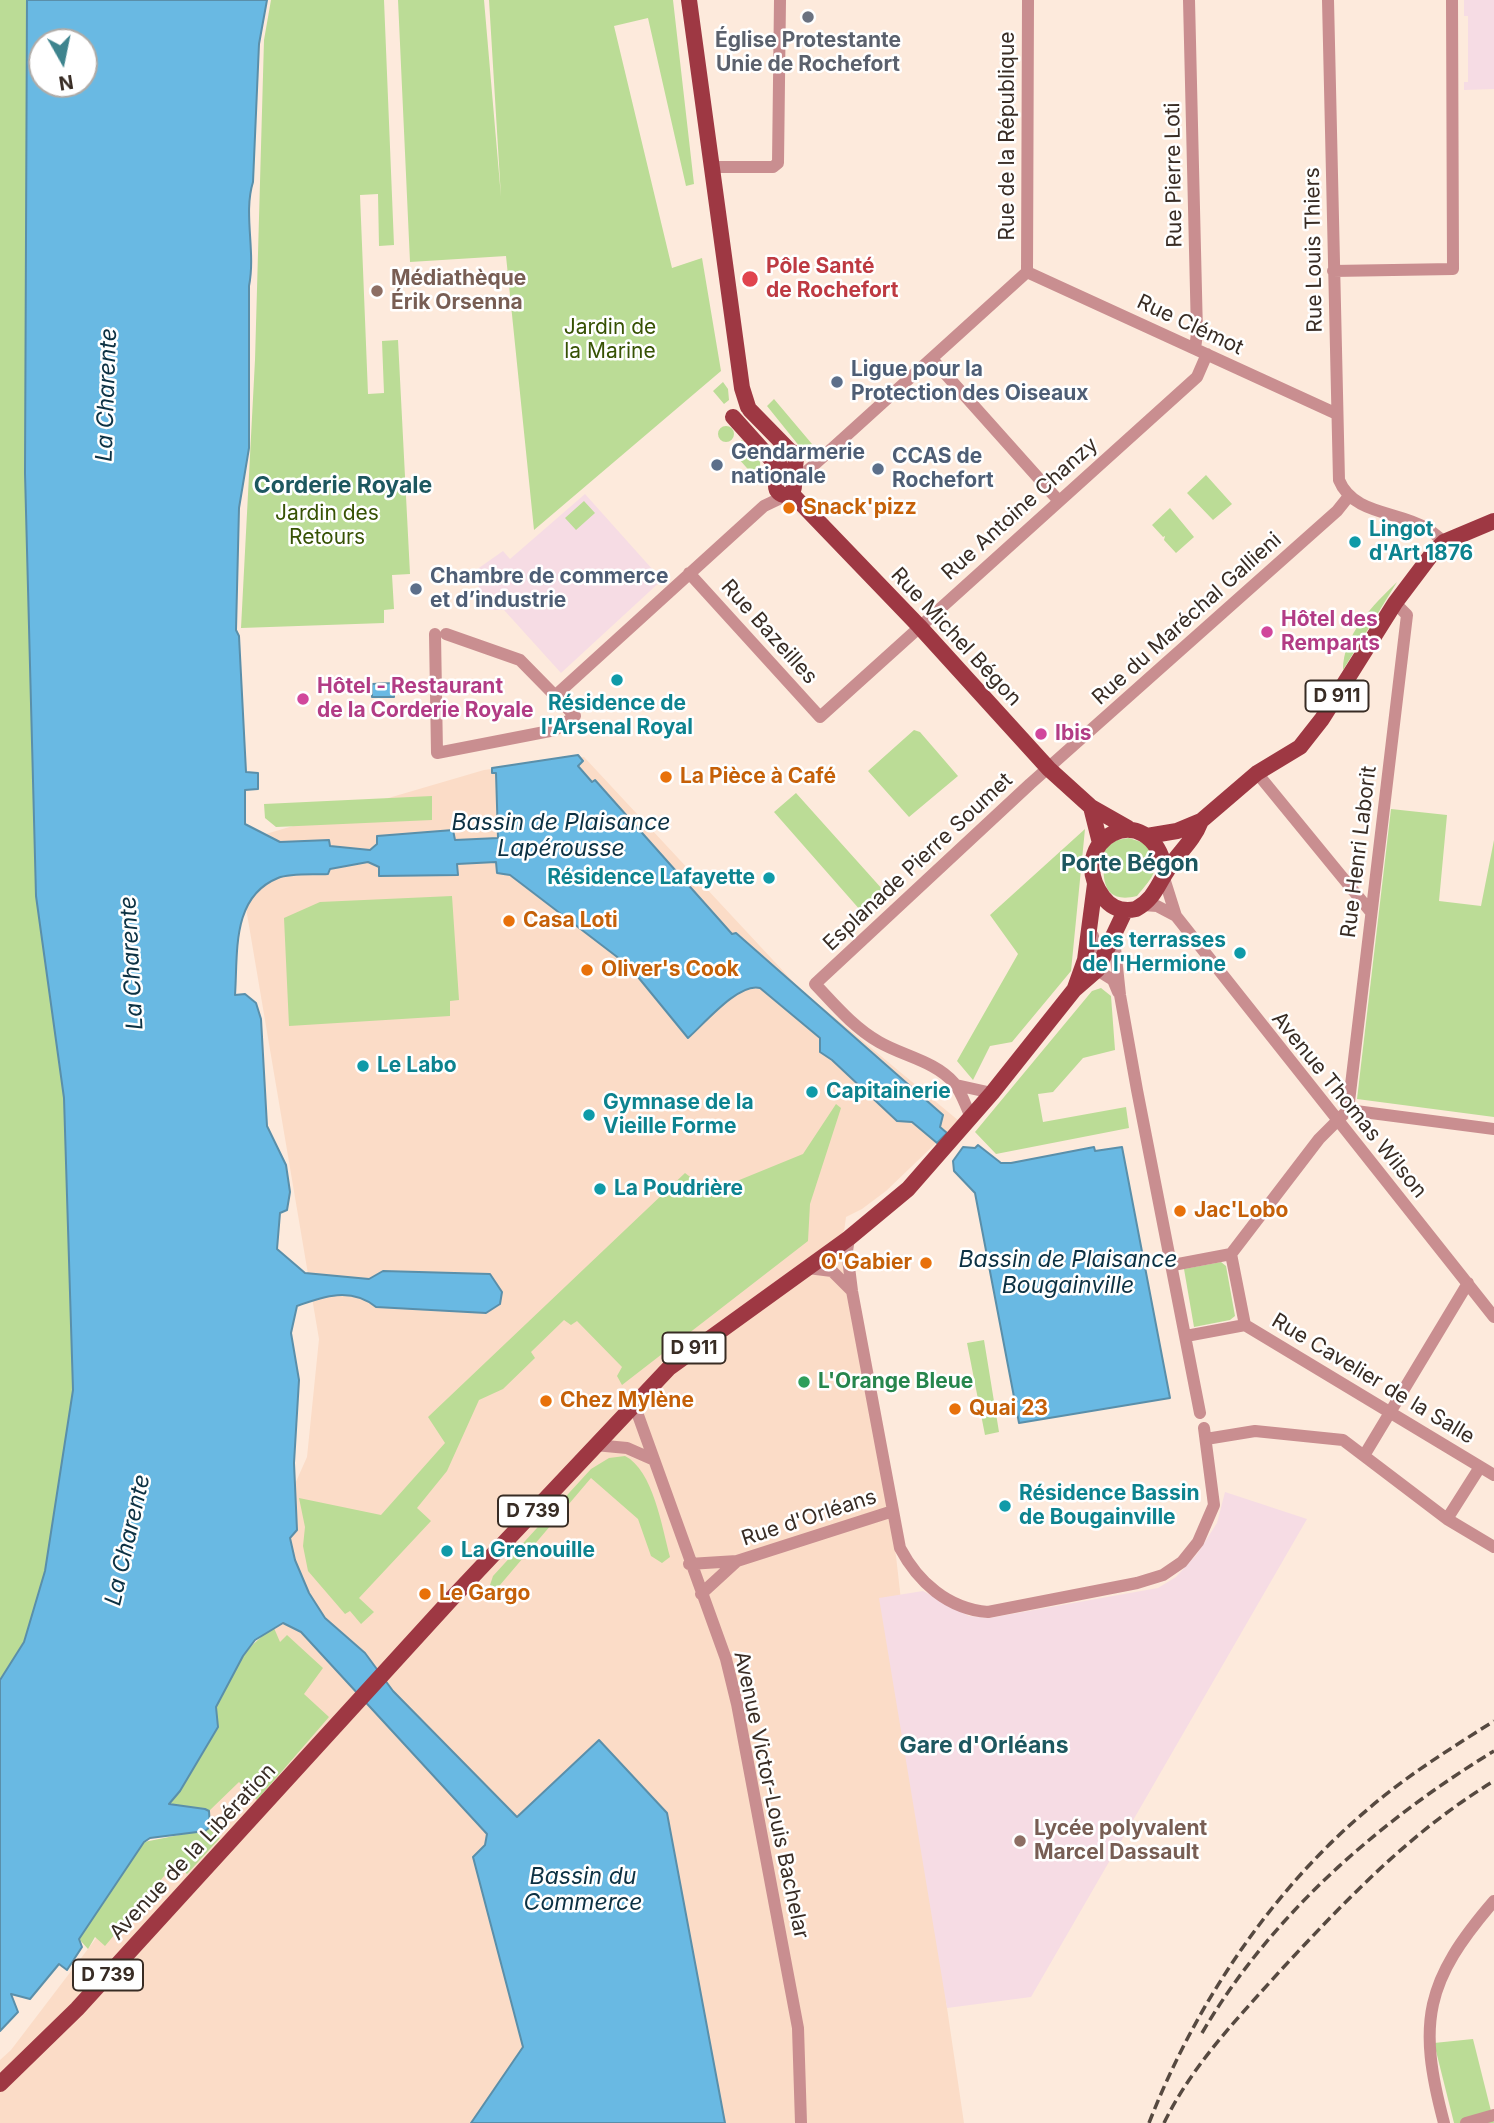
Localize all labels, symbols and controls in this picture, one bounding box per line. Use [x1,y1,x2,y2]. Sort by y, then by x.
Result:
marker: Église Protestante Unie de Rochefort [800,9,816,25]
north arrow [28,28,98,98]
place label: Église Protestante Unie de Rochefort [715,28,901,78]
street label: Rue de la République [995,31,1021,241]
text: N [57,70,75,95]
street label: Rue Pierre Loti [1160,102,1188,248]
street label: Rue Louis Thiers [1300,167,1328,333]
place label: Pôle Santé de Rochefort [766,254,899,304]
place label: Médiathèque Érik Orsenna [391,266,526,316]
marker: Pôle Santé de Rochefort [740,269,760,289]
marker: Médiathèque Érik Orsenna [369,283,385,299]
street label: Rue Clémot [1133,289,1247,361]
park label: Jardin de la Marine [564,315,656,365]
water label: La Charente [91,328,123,462]
place label: Ligue pour la Protection des Oiseaux [851,357,1088,407]
marker: Ligue pour la Protection des Oiseaux [829,374,845,390]
street label: Rue Antoine Chanzy [937,432,1103,586]
place label: Gendarmerie nationale [731,440,865,490]
place label: CCAS de Rochefort [892,444,994,494]
marker: Gendarmerie nationale [709,457,725,473]
marker: CCAS de Rochefort [870,461,886,477]
district label: Corderie Royale [254,472,432,500]
place label: Snack'pizz [803,495,917,521]
marker: Snack'pizz [781,500,797,516]
park label: Jardin des Retours [275,501,379,551]
place label: Lingot d'Art 1876 [1369,517,1473,567]
street label: Rue du Maréchal Gallieni [1087,528,1287,710]
marker: Lingot d'Art 1876 [1347,534,1363,550]
street label: Rue Michel Bégon [886,563,1026,711]
place label: Chambre de commerce et d’industrie [430,564,668,614]
street label: Rue Bazeilles [716,575,822,689]
marker: Chambre de commerce et d’industrie [408,581,424,597]
place label: Hôtel des Remparts [1281,607,1380,657]
marker: Hôtel des Remparts [1259,624,1275,640]
marker: Résidence de l'Arsenal Royal [609,672,625,688]
place label: Hôtel - Restaurant de la Corderie Royale [317,674,534,724]
road number: D 911 [1306,680,1368,712]
marker: Hôtel - Restaurant de la Corderie Royale [295,691,311,707]
place label: Résidence de l'Arsenal Royal [541,691,693,741]
place label: Ibis [1055,721,1092,747]
marker: Ibis [1033,726,1049,742]
place label: La Pièce à Café [680,764,836,790]
street label: Rue Henri Laborit [1336,765,1382,939]
street label: Esplanade Pierre Soumet [818,768,1018,956]
marker: La Pièce à Café [658,769,674,785]
water label: Bassin de Plaisance Lapérousse [451,809,671,863]
district label: Porte Bégon [1061,850,1199,878]
place label: Résidence Lafayette [547,865,755,891]
marker: Résidence Lafayette [761,870,777,886]
water label: La Charente [115,895,149,1031]
place label: Casa Loti [523,908,618,934]
marker: Casa Loti [501,913,517,929]
place label: Les terrasses de l'Hermione [1082,928,1226,978]
marker: Les terrasses de l'Hermione [1232,945,1248,961]
place label: Oliver's Cook [601,957,739,983]
marker: Oliver's Cook [579,962,595,978]
street label: Avenue Thomas Wilson [1266,1007,1432,1203]
place label: Le Labo [377,1053,457,1079]
marker: Le Labo [355,1058,371,1074]
place label: Capitainerie [826,1079,951,1105]
marker: Capitainerie [804,1084,820,1100]
place label: Gymnase de la Vieille Forme [603,1090,754,1140]
marker: Gymnase de la Vieille Forme [581,1107,597,1123]
place label: La Poudrière [614,1176,743,1202]
marker: La Poudrière [592,1181,608,1197]
place label: Jac'Lobo [1194,1198,1288,1224]
marker: Jac'Lobo [1172,1203,1188,1219]
water label: Bassin de Plaisance Bougainville [958,1246,1178,1300]
place label: O'Gabier [821,1250,912,1276]
marker: O'Gabier [918,1255,934,1271]
street label: Rue Cavelier de la Salle [1267,1308,1479,1450]
road number: D 911 [662,1332,726,1364]
place label: L'Orange Bleue [818,1369,973,1395]
marker: L'Orange Bleue [796,1374,812,1390]
place label: Chez Mylène [560,1388,694,1414]
marker: Chez Mylène [538,1393,554,1409]
place label: Quai 23 [969,1396,1048,1422]
marker: Quai 23 [947,1401,963,1417]
water label: La Charente [100,1472,156,1608]
place label: Résidence Bassin de Bougainville [1019,1481,1200,1531]
street label: Rue d'Orléans [738,1484,880,1552]
road number: D 739 [498,1496,568,1526]
marker: Résidence Bassin de Bougainville [997,1498,1013,1514]
place label: La Grenouille [461,1538,595,1564]
marker: La Grenouille [439,1543,455,1559]
place label: Le Gargo [439,1581,530,1607]
marker: Le Gargo [417,1586,433,1602]
street label: Avenue Victor-Louis Bachelar [728,1649,814,1941]
district label: Gare d'Orléans [899,1732,1069,1760]
street label: Avenue de la Libération [105,1759,281,1945]
place label: Lycée polyvalent Marcel Dassault [1034,1816,1207,1866]
marker: Lycée polyvalent Marcel Dassault [1012,1833,1028,1849]
water label: Bassin du Commerce [524,1863,642,1917]
road number: D 739 [73,1960,143,1991]

